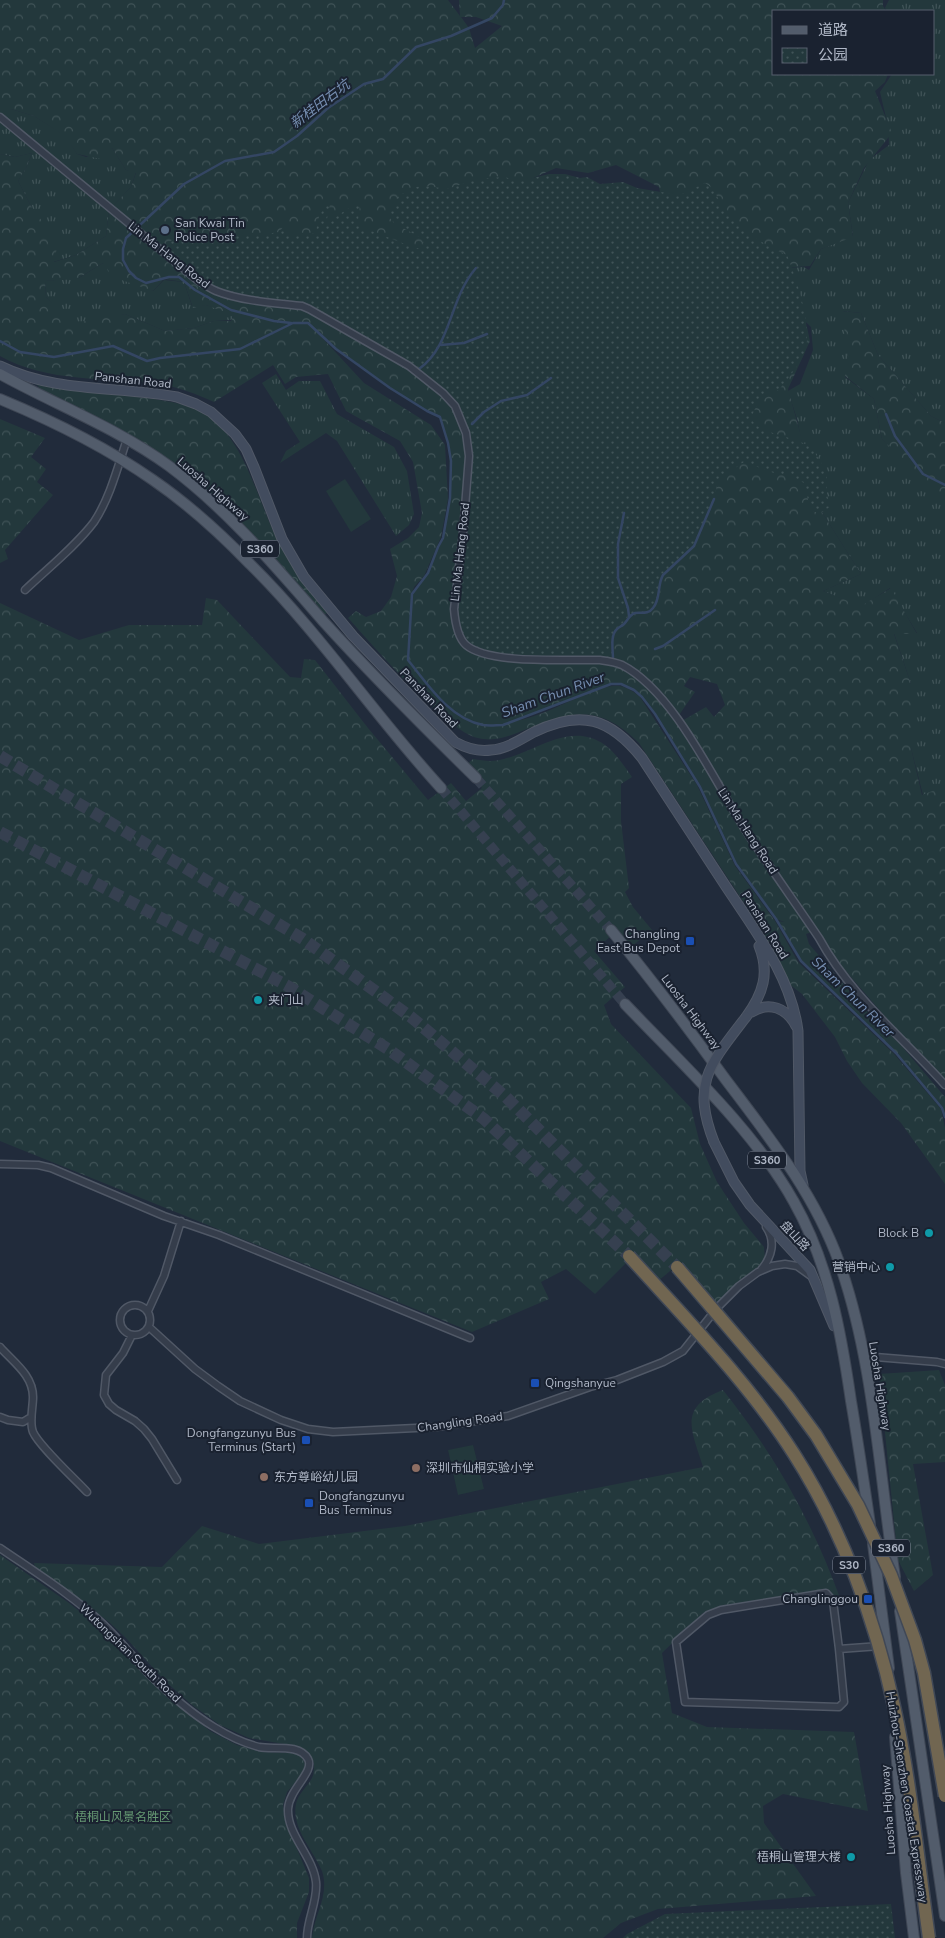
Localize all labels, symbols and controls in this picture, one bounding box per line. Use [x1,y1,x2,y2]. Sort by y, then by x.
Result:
legend [772,10,935,75]
text: 道路 [818,20,848,40]
text: 公园 [818,45,848,65]
water label: 新桂田右坑 [286,74,355,133]
place label: San Kwai Tin Police Post [175,215,245,245]
street label: Lin Ma Hang Road [125,218,213,292]
marker: San Kwai Tin Police Post [159,224,171,236]
street label: Panshan Road [94,368,172,392]
street label: Luosha Highway [174,453,253,525]
street label: Lin Ma Hang Road [447,502,473,602]
road number: S360 [241,540,279,558]
street label: Panshan Road [396,665,462,731]
water label: Sham Chun River [499,667,608,722]
street label: Lin Ma Hang Road [714,785,782,877]
street label: Panshan Road [738,888,792,962]
place label: Changling East Bus Depot [597,926,681,956]
marker: Changling East Bus Depot [684,935,696,947]
water label: Sham Chun River [807,952,899,1042]
street label: Luosha Highway [658,971,725,1053]
place label: 夹门山 [268,992,304,1008]
marker: 夹门山 [252,994,264,1006]
road number: S360 [748,1152,786,1168]
street label: 盘山路 [777,1217,813,1255]
place label: Block B [878,1225,919,1241]
marker: Block B [923,1227,935,1239]
place label: 营销中心 [832,1259,880,1275]
marker: 营销中心 [884,1261,896,1273]
street label: Luosha Highway [865,1340,895,1433]
place label: Qingshanyue [545,1375,616,1391]
marker: Qingshanyue [529,1377,541,1389]
street label: Changling Road [416,1408,504,1436]
place label: Dongfangzunyu Bus Terminus (Start) [187,1425,296,1455]
marker: Dongfangzunyu Bus Terminus (Start) [300,1434,312,1446]
place label: 深圳市仙桐实验小学 [426,1460,534,1476]
marker: 深圳市仙桐实验小学 [410,1462,422,1474]
place label: 东方尊峪幼儿园 [274,1469,358,1485]
marker: 东方尊峪幼儿园 [258,1471,270,1483]
place label: Dongfangzunyu Bus Terminus [319,1488,405,1518]
marker: Dongfangzunyu Bus Terminus [303,1497,315,1509]
road number: S360 [872,1540,910,1556]
road number: S30 [833,1556,865,1574]
place label: Changlinggou [782,1591,858,1607]
marker: Changlinggou [862,1593,874,1605]
street label: Wutongshan South Road [76,1600,184,1706]
street label: Huizhou-Shenzhen Coastal Expressway [882,1690,932,1905]
street label: Luosha Highway [877,1764,899,1855]
park label: 梧桐山风景名胜区 [75,1809,171,1825]
place label: 梧桐山管理大楼 [757,1849,841,1865]
marker: 梧桐山管理大楼 [845,1851,857,1863]

